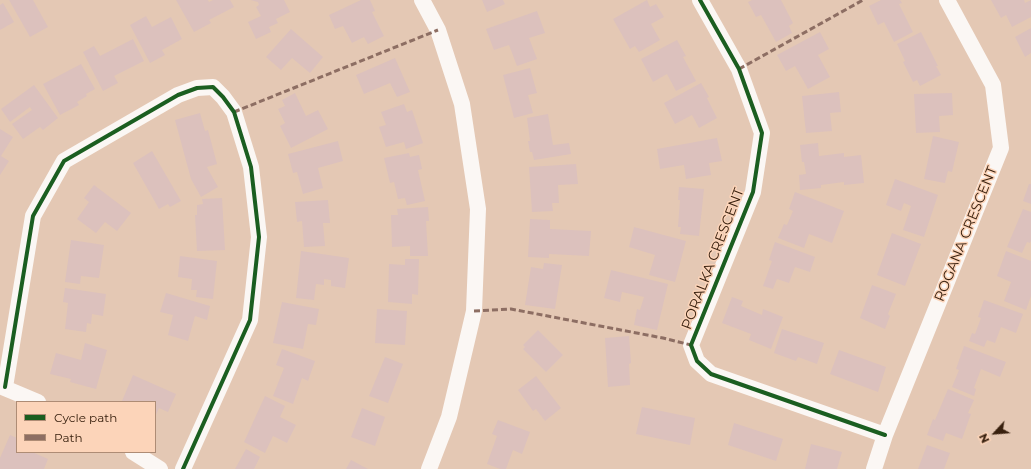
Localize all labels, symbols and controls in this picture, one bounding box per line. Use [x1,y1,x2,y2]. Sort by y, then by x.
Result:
street label: ROGANA CRESCENT [931,164,1001,304]
street label: PORALKA CRESCENT [678,186,748,332]
legend [16,401,156,453]
text: Cycle path [54,410,117,425]
north arrow [975,413,1015,453]
text: Path [54,430,83,445]
text: N [976,431,992,445]

